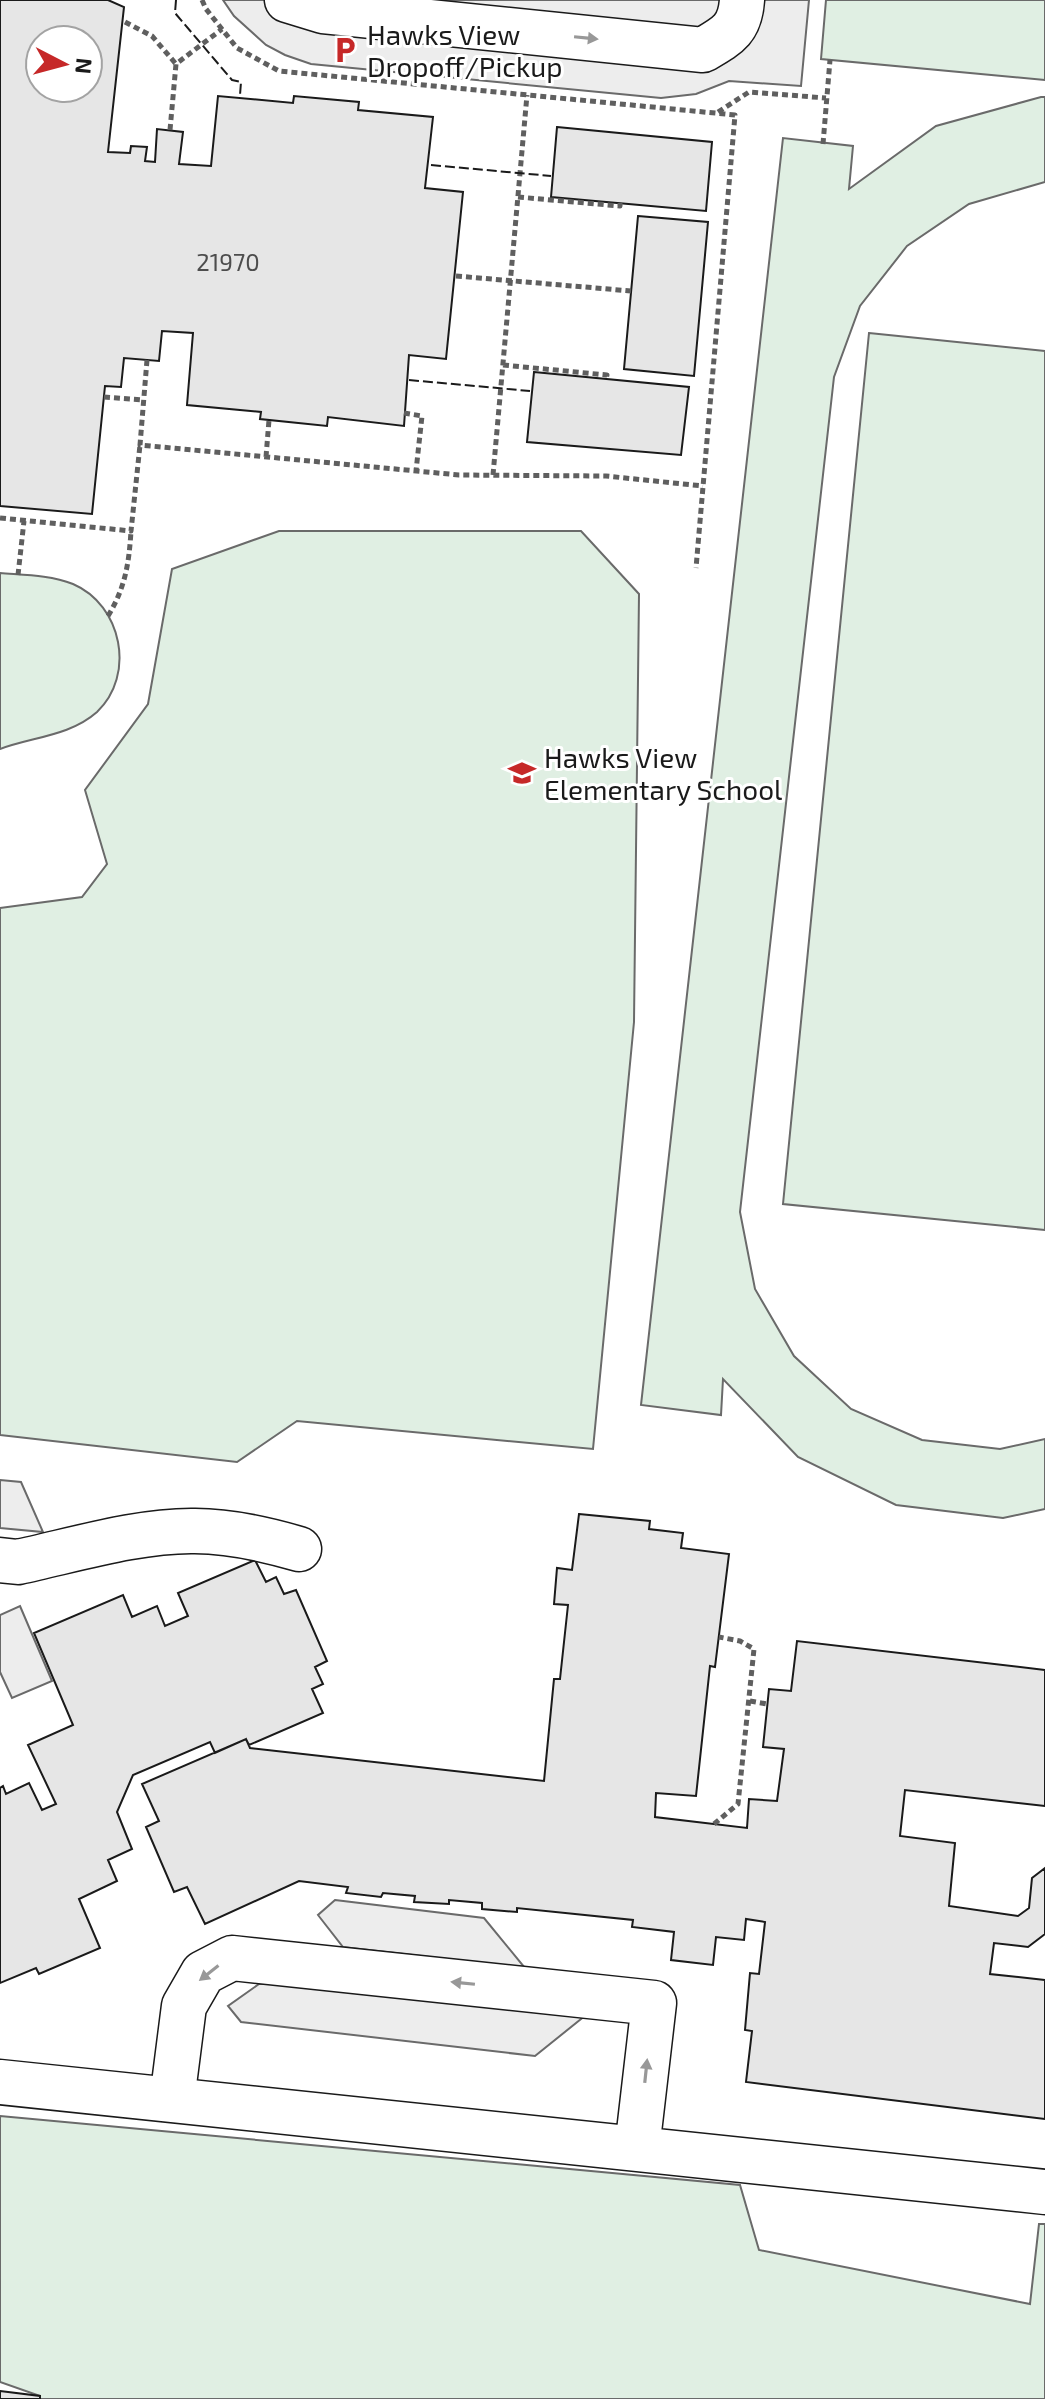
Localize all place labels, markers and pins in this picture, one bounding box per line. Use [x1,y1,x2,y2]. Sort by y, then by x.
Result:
place label: Hawks View Dropoff/Pickup [367,17,562,83]
parking icon: Hawks View Dropoff/Pickup [330,35,360,65]
place label: Hawks View Elementary School [544,740,783,806]
school or university icon: Hawks View Elementary School [507,758,537,788]

